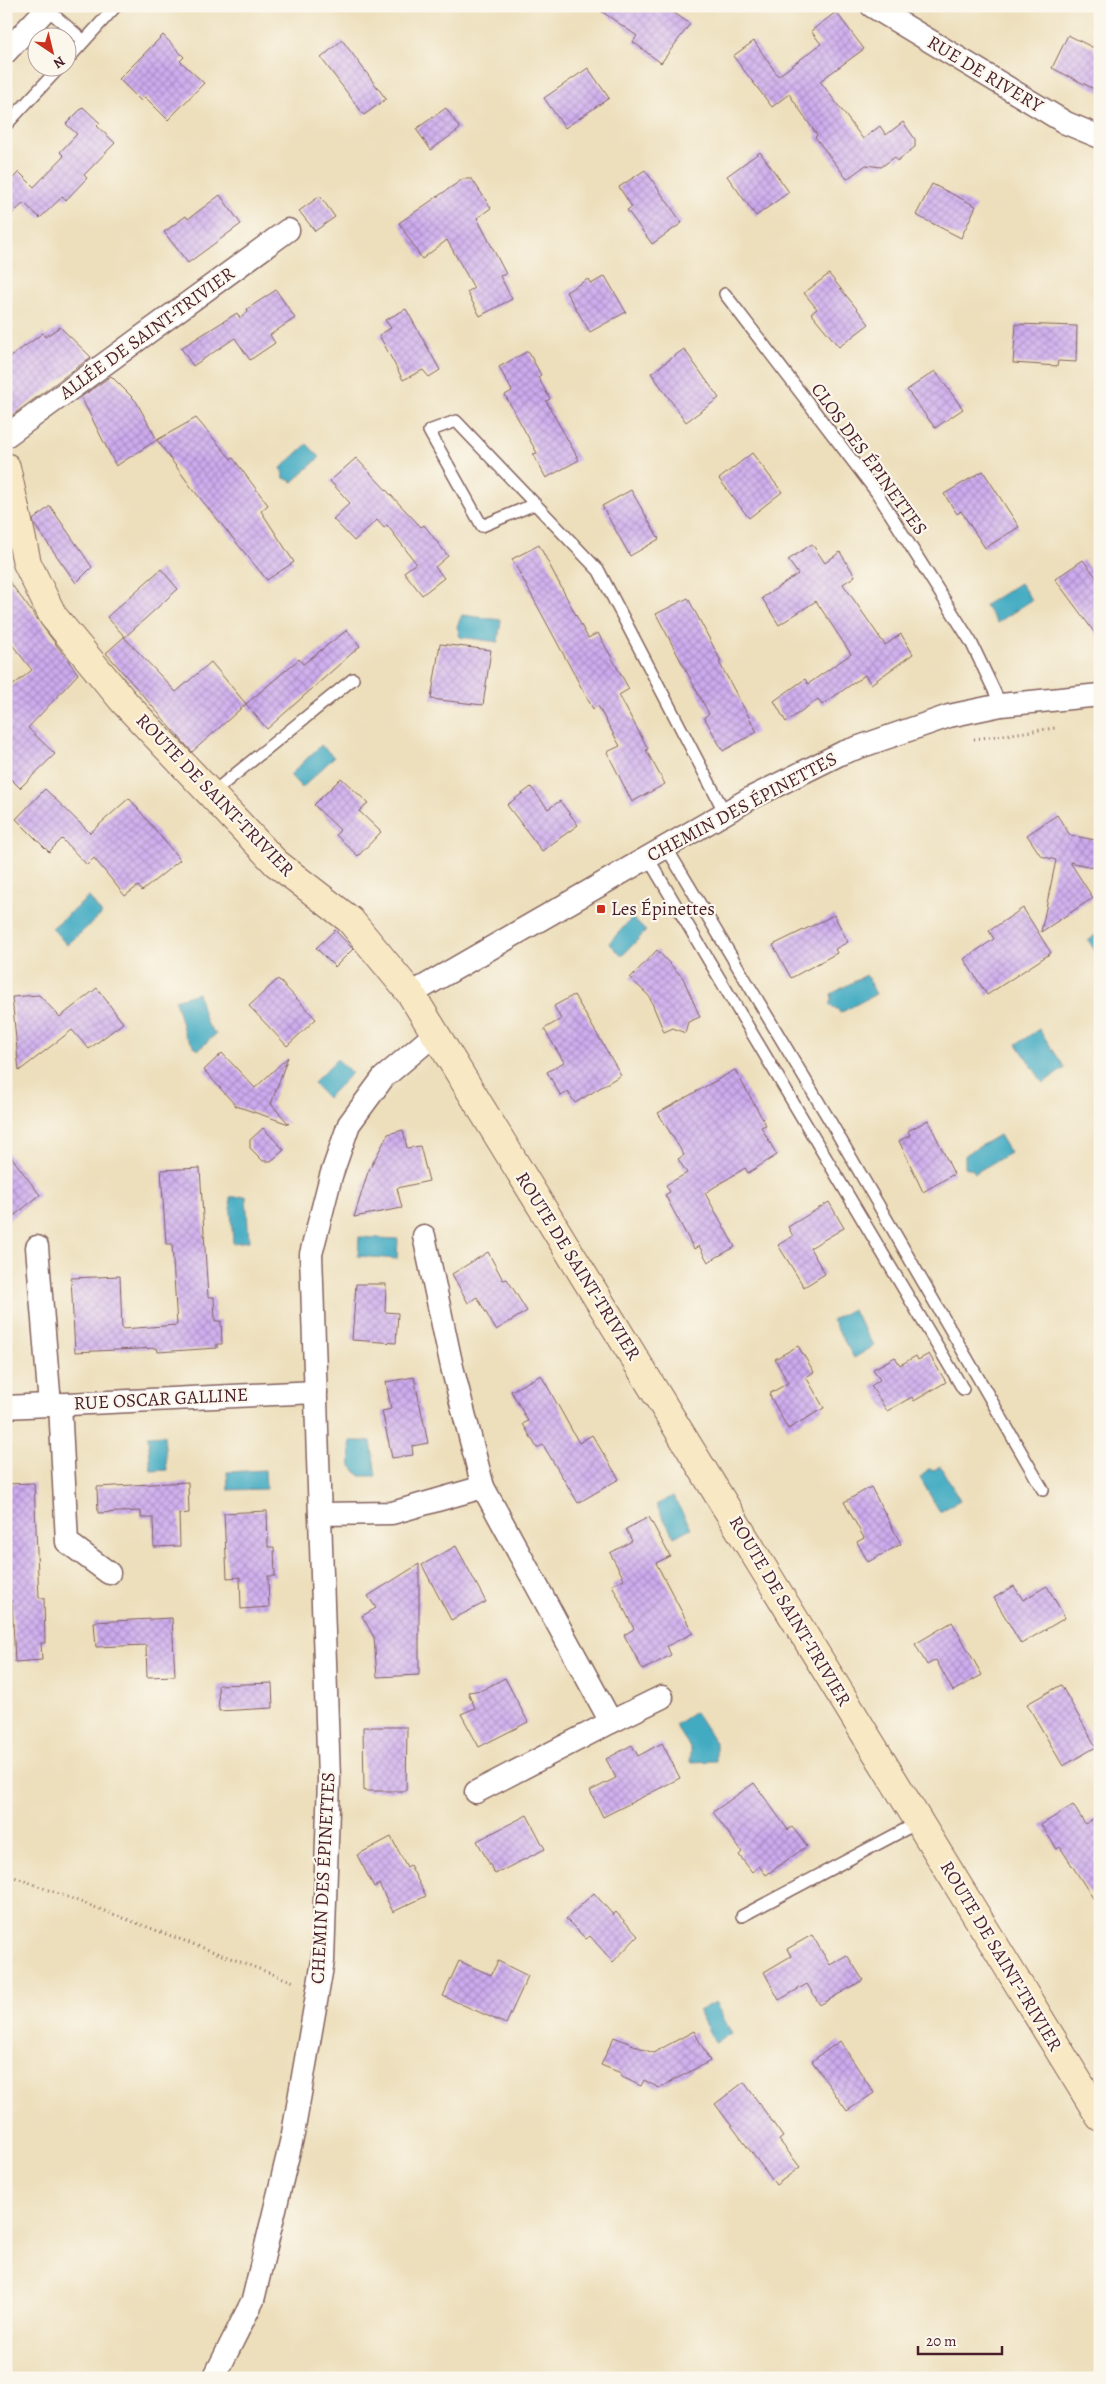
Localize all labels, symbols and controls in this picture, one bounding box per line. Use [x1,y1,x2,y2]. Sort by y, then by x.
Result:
north arrow [28,28,78,78]
street label: RUE DE RIVERY [922,29,1048,119]
text: N [50,52,69,73]
street label: ALLÉE DE SAINT-TRIVIER [53,260,240,406]
street label: CLOS DES ÉPINETTES [805,377,933,541]
street label: ROUTE DE SAINT-TRIVIER [130,708,300,883]
street label: CHEMIN DES ÉPINETTES [642,746,842,868]
place label: Les Épinettes [611,896,715,922]
marker: Les Épinettes [595,903,607,915]
street label: ROUTE DE SAINT-TRIVIER [509,1167,647,1365]
street label: RUE OSCAR GALLINE [73,1381,249,1417]
street label: ROUTE DE SAINT-TRIVIER [723,1511,857,1711]
street label: CHEMIN DES ÉPINETTES [304,1771,342,1985]
street label: ROUTE DE SAINT-TRIVIER [934,1856,1068,2056]
scale bar [918,2324,1002,2356]
text: 20 m [926,2331,957,2351]

